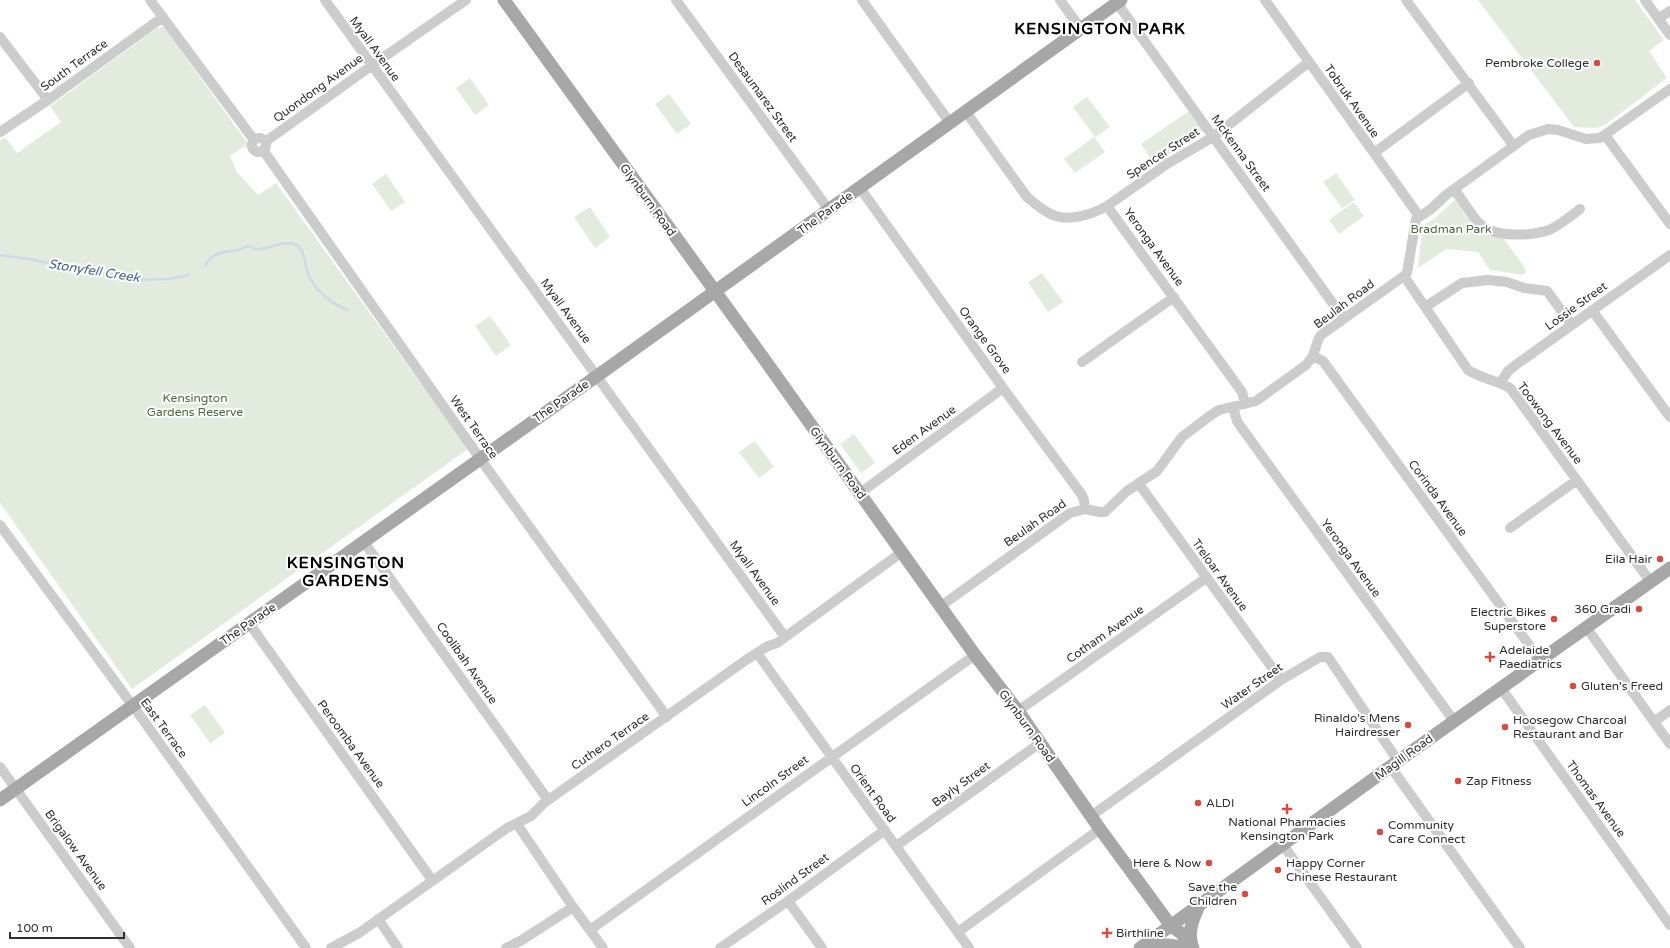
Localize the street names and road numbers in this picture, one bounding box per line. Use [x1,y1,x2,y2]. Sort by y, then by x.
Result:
street label: Myall Avenue [347,14,403,84]
street label: South Terrace [38,36,110,94]
street label: Desaumarez Street [726,49,801,145]
street label: Quondong Avenue [270,51,366,125]
street label: Tobruk Avenue [1322,62,1382,140]
street label: McKenna Street [1208,112,1274,194]
street label: Spencer Street [1124,124,1202,182]
street label: Glynburn Road [617,161,679,239]
street label: The Parade [795,188,855,238]
street label: Yeronga Avenue [1121,205,1187,289]
street label: Myall Avenue [538,276,594,346]
street label: Beulah Road [1311,277,1377,331]
street label: Lossie Street [1542,279,1610,333]
street label: Orange Grove [956,304,1014,376]
street label: The Parade [530,377,592,425]
street label: Toowong Avenue [1515,379,1585,467]
street label: West Terrace [447,393,501,462]
street label: Eden Avenue [889,402,959,458]
street label: Glynburn Road [807,424,869,502]
street label: Corinda Avenue [1406,457,1470,539]
street label: Beulah Road [1001,496,1069,550]
street label: Yeronga Avenue [1318,516,1384,600]
street label: Treloar Avenue [1189,536,1251,614]
street label: Myall Avenue [727,538,783,608]
street label: The Parade [217,600,279,648]
street label: Cotham Avenue [1064,602,1147,666]
street label: Coolibah Avenue [434,619,500,707]
street label: Water Street [1219,660,1286,712]
street label: Glynburn Road [996,687,1058,765]
street label: East Terrace [138,696,190,761]
street label: Peroomba Avenue [314,697,388,791]
street label: Cuthero Terrace [569,709,652,773]
street label: Magill Road [1372,731,1436,783]
street label: Lincoln Street [739,752,811,810]
street label: Bayly Street [929,758,993,810]
street label: Thomas Avenue [1563,758,1629,840]
street label: Orient Road [847,761,899,825]
street label: Brigalow Avenue [42,807,110,893]
street label: Roslind Street [759,850,832,908]

